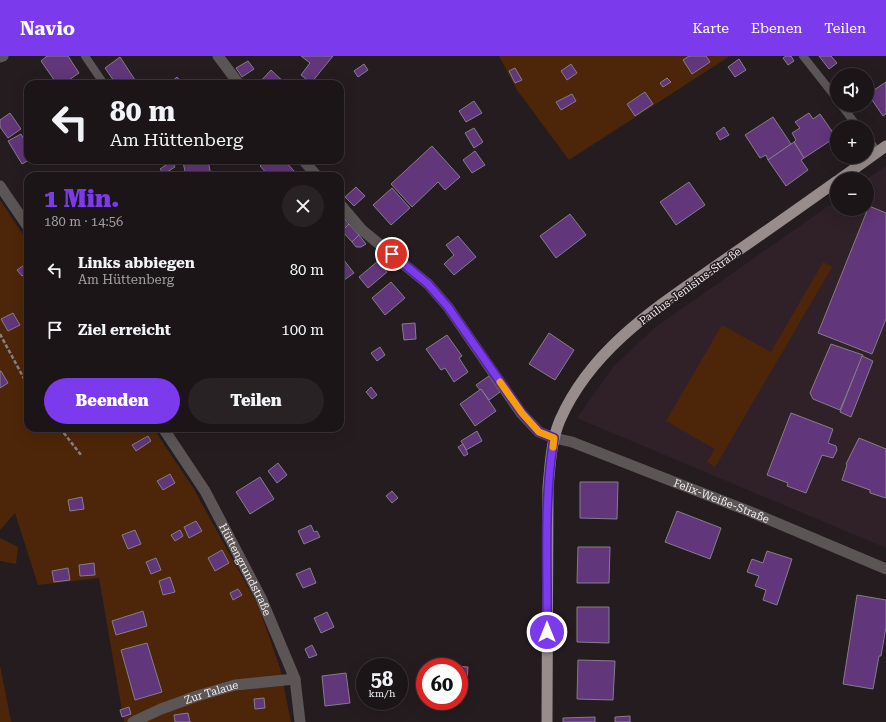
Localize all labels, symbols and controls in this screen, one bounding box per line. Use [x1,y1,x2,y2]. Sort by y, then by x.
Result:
text: Navio [20,17,75,40]
text: Karte [693,20,729,36]
text: Ebenen [751,20,802,36]
text: Teilen [824,20,866,36]
map controls [830,68,874,216]
button: sound [830,68,874,112]
text: 80 m [110,95,175,128]
icon: left [44,96,96,148]
button: + [830,120,874,164]
text: Am Hüttenberg [110,129,243,150]
button: − [830,172,874,216]
text: 1 Min. [44,185,119,213]
button: close [282,185,324,227]
text: 180 m · 14:56 [44,214,123,229]
pin [375,237,409,271]
icon: arrive [381,243,403,265]
street label: Paulus-Jenisius-Straße [637,245,744,328]
text: Links abbiegen [78,254,195,272]
icon: left [44,259,66,281]
text: 80 m [290,261,324,279]
text: Am Hüttenberg [78,272,174,287]
icon: arrive [44,319,66,341]
text: Ziel erreicht [78,321,171,339]
text: 100 m [281,321,324,339]
button: Beenden [44,378,180,424]
button: Teilen [188,378,324,424]
street label: Felix-Weiße-Straße [672,476,771,526]
street label: Hüttengrundstraße [216,521,274,618]
position arrow [526,611,568,653]
speed limit sign: 60 [416,658,468,710]
text: 58 [371,667,393,691]
street label: Zur Talaue [183,679,239,707]
text: km/h [369,688,395,699]

